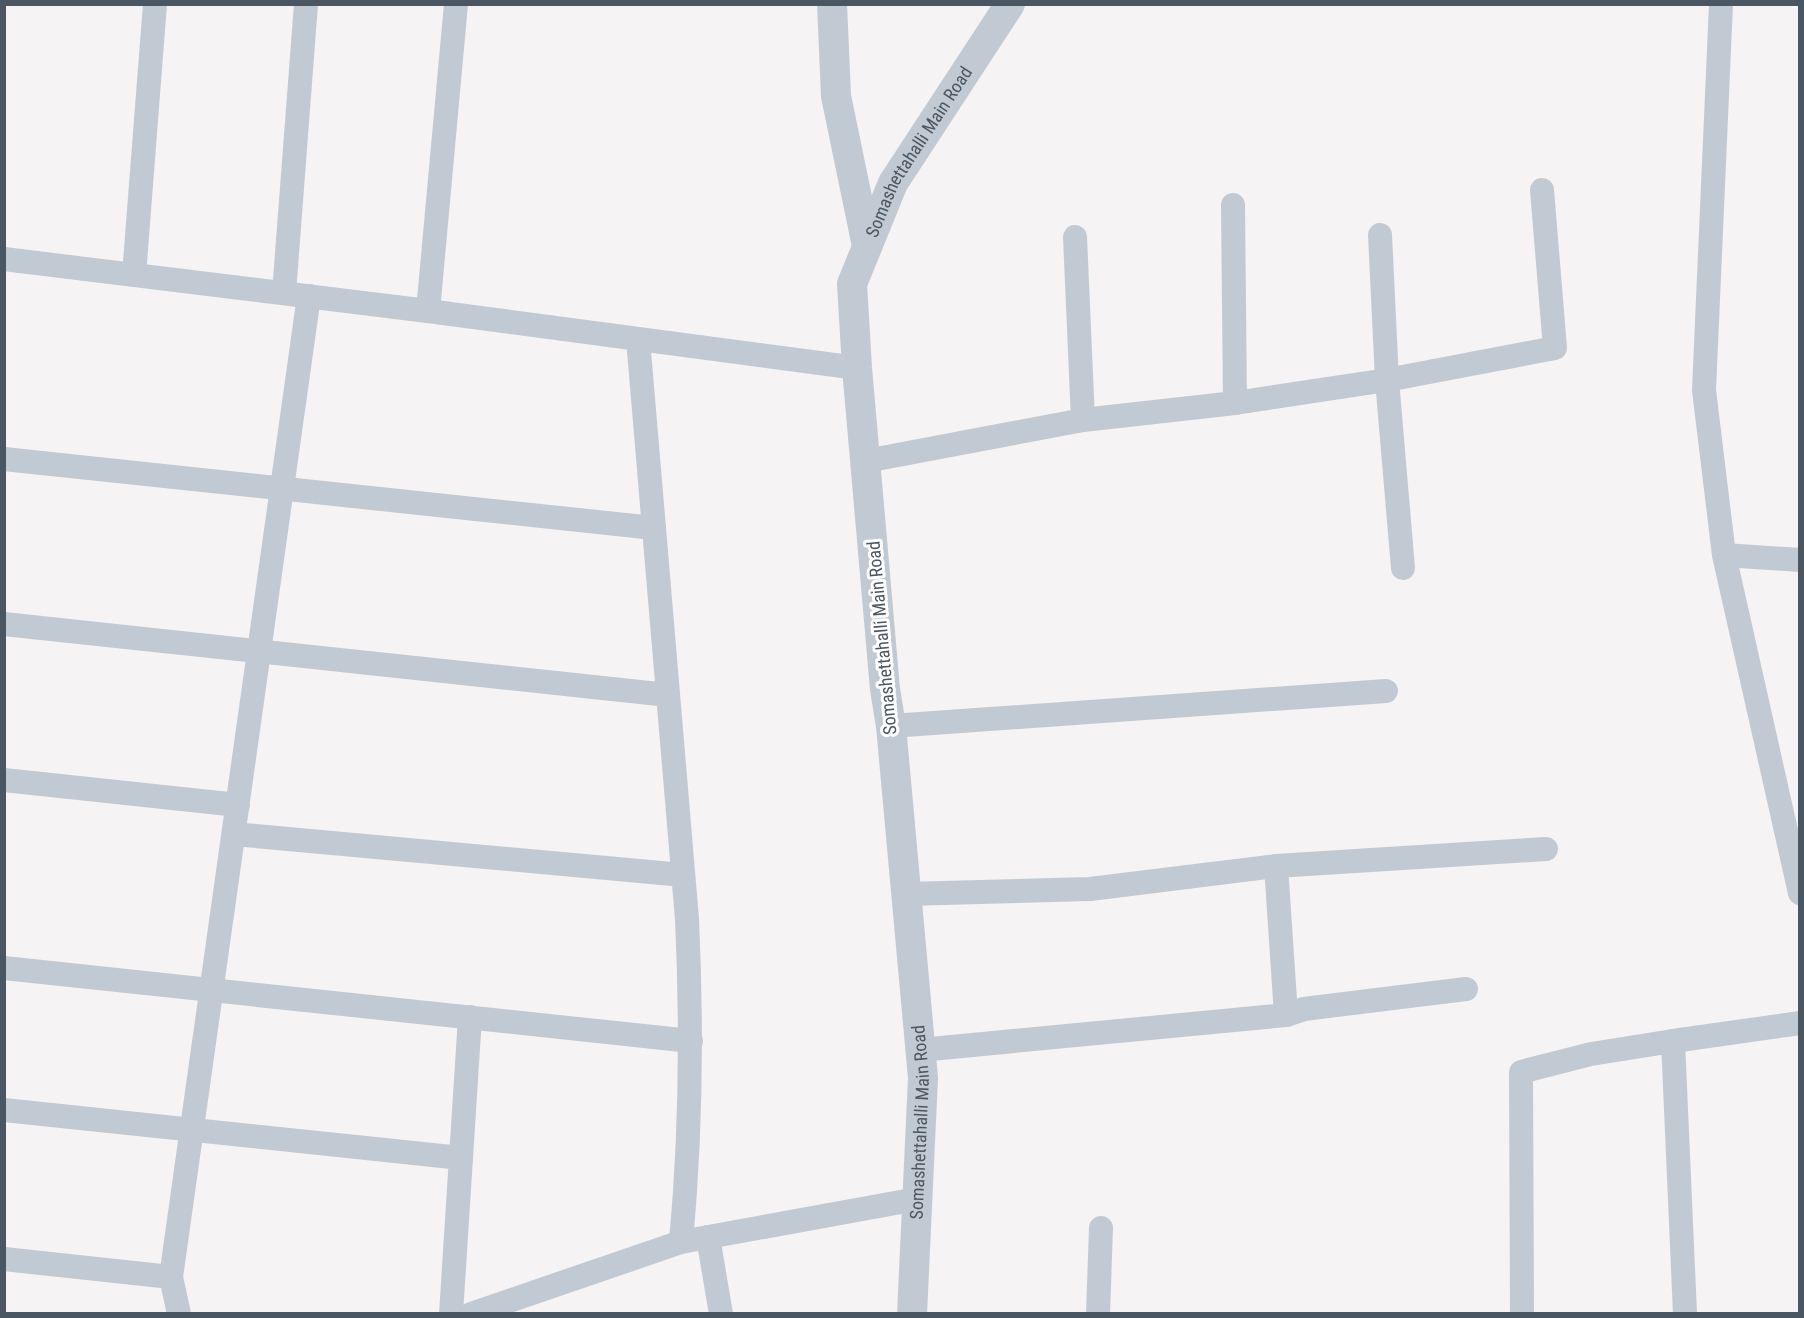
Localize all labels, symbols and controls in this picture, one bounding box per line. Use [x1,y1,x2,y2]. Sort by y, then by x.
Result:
street label: Somashettahalli Main Road [861,63,976,240]
street label: Somashettahalli Main Road [863,540,900,736]
street label: Somashettahalli Main Road [905,1024,933,1220]

